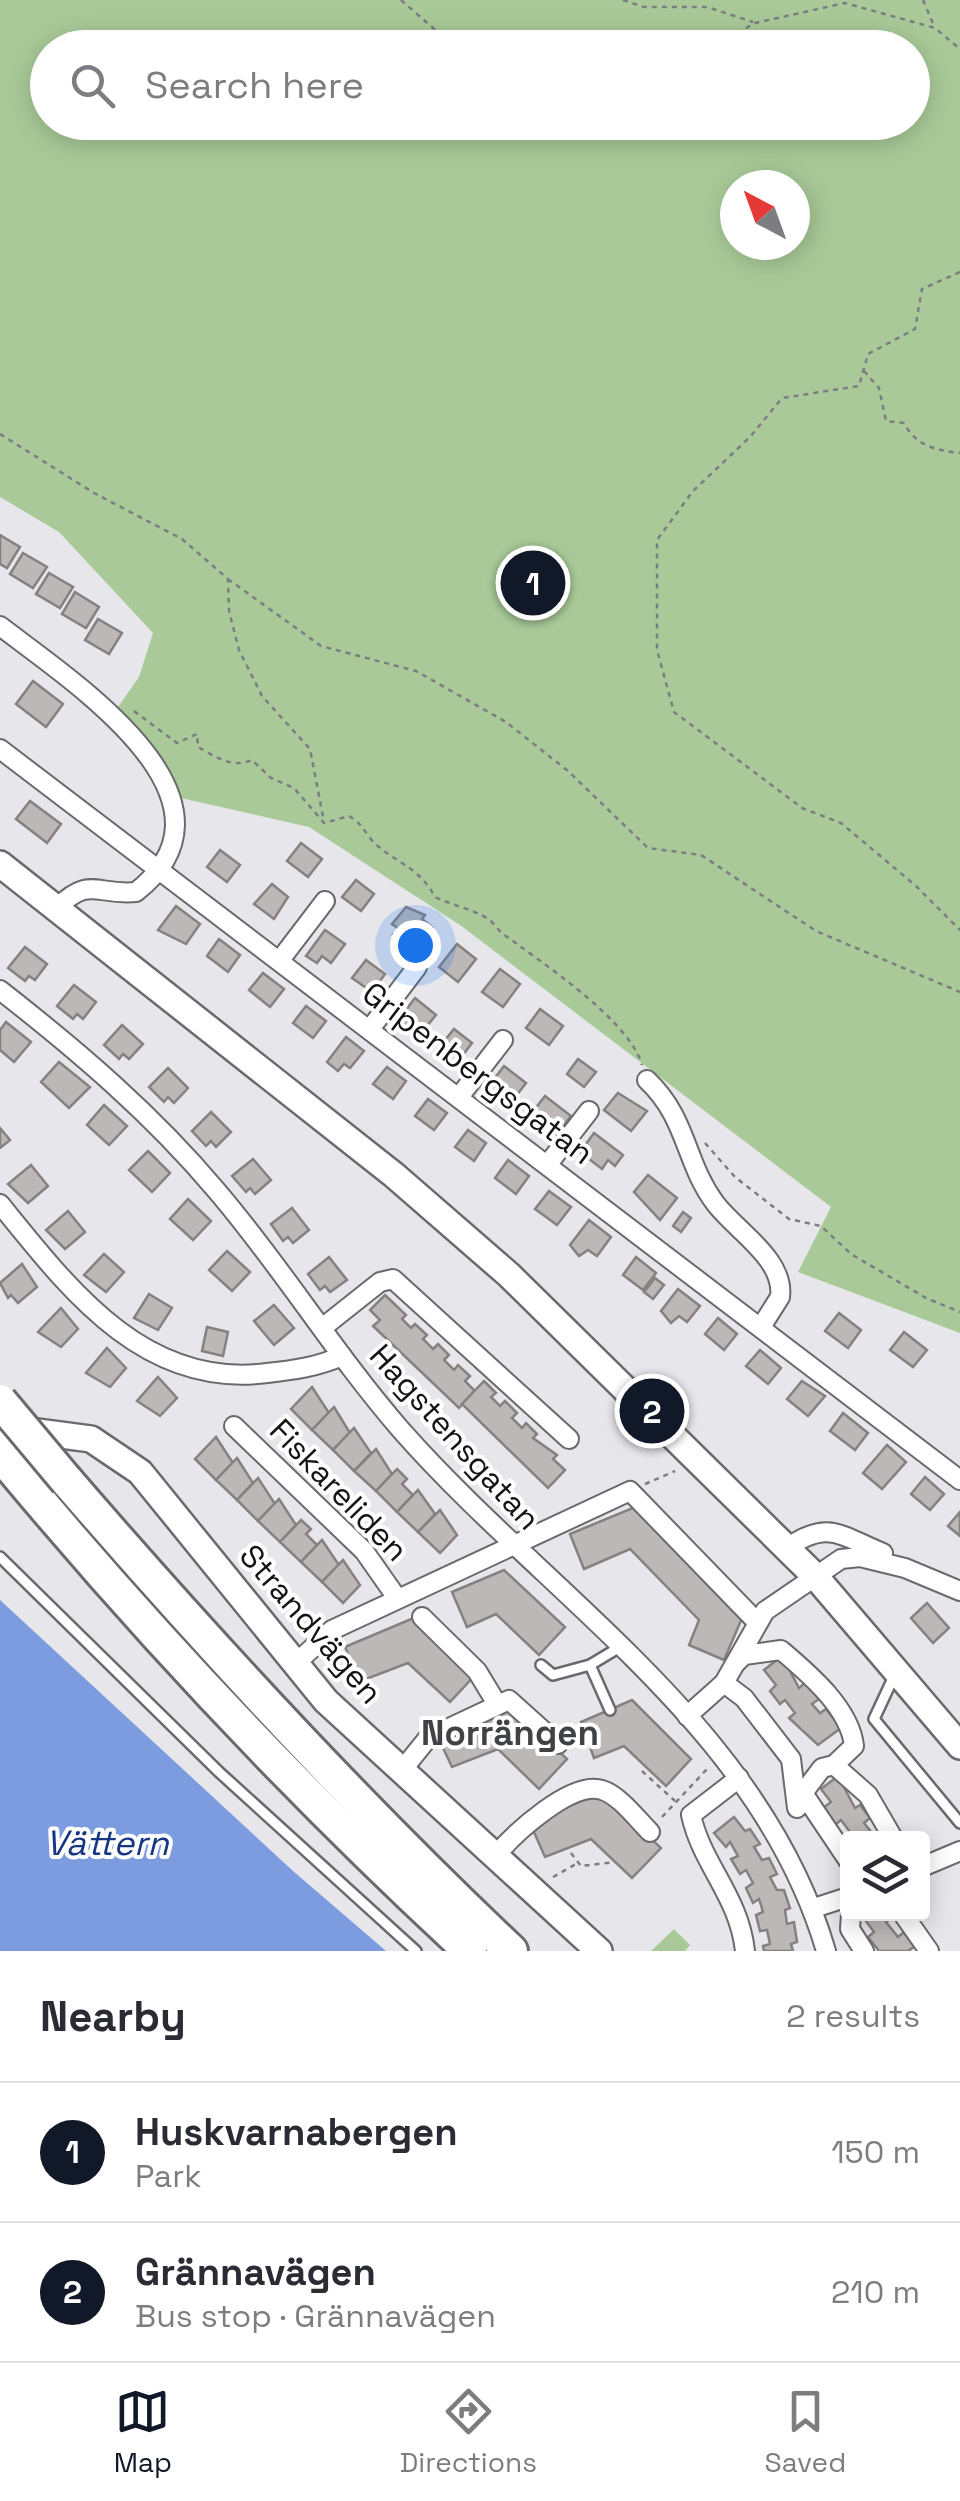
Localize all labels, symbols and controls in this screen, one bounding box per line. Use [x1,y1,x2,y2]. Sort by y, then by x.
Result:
search box [30,30,930,140]
icon: search [65,58,120,113]
text: Search here [145,61,364,109]
north arrow [720,170,810,260]
pin: 1 [500,546,566,620]
your location [390,920,441,971]
street label: Gripenbergsgatan [354,973,602,1173]
street label: Hagstensgatan [361,1336,549,1538]
pin: 2 [620,1374,684,1448]
street label: Fiskareliden [261,1410,417,1570]
street label: Strandvägen [231,1536,391,1712]
district label: Norrängen [421,1711,599,1755]
water label: Vättern [45,1821,169,1865]
map controls [840,1831,930,1921]
button: layers [840,1831,930,1921]
text: Nearby [40,1990,186,2043]
text: 2 results [786,1996,920,2036]
text: Huskvarnabergen [135,2108,458,2156]
text: 1 [65,2132,80,2172]
text: 150 m [831,2132,920,2172]
text: Park [135,2156,202,2196]
text: Grännavägen [135,2248,376,2296]
text: 2 [63,2272,82,2312]
text: 210 m [831,2272,920,2312]
text: Bus stop · Grännavägen [135,2296,496,2336]
tab: Map [114,2384,172,2480]
tab: Directions [400,2384,537,2480]
tab: Saved [765,2384,846,2480]

